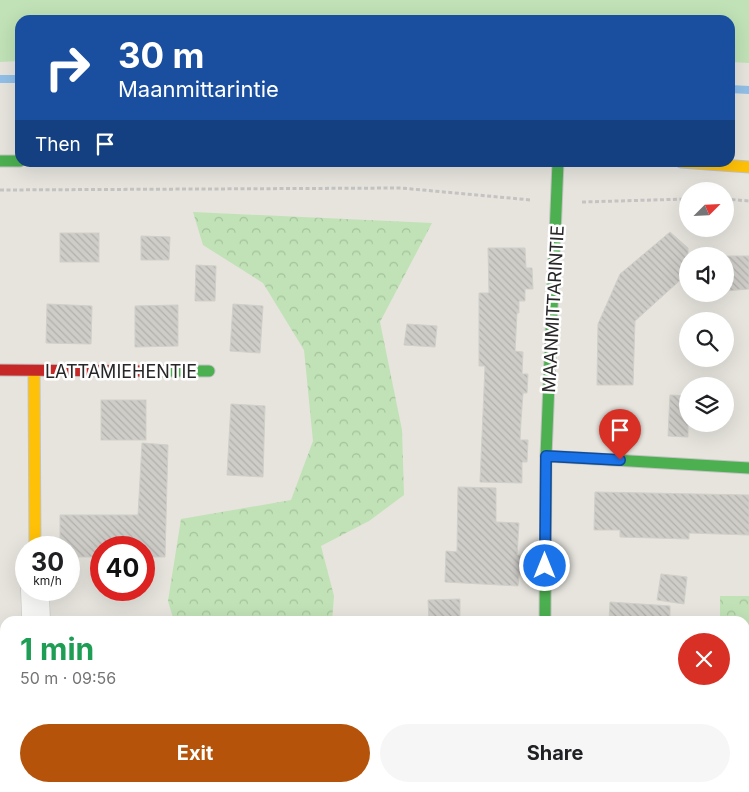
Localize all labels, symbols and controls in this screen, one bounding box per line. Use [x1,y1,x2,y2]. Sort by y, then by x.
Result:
text: 30 m [118,34,204,76]
icon: right [35,35,100,100]
text: Maanmittarintie [118,76,279,102]
icon: arrive [91,130,119,158]
text: Then [35,133,81,156]
north arrow [679,182,734,238]
map controls [679,182,734,432]
street label: MAANMITTARINTIE [538,225,568,393]
button: sound [679,247,734,302]
button: search [679,312,734,367]
street label: LATTAMIEHENTIE [45,361,197,382]
button: layers [679,377,734,432]
pin [599,409,641,460]
icon: arrive [606,416,634,444]
speed limit sign: 40 [90,536,155,601]
position arrow [518,539,570,591]
text: 30 [31,547,64,577]
text: km/h [33,573,62,588]
text: 1 min [20,631,94,667]
button: close [678,633,730,685]
text: 50 m · 09:56 [20,668,116,688]
button: Exit [20,724,370,782]
button: Share [380,724,730,782]

